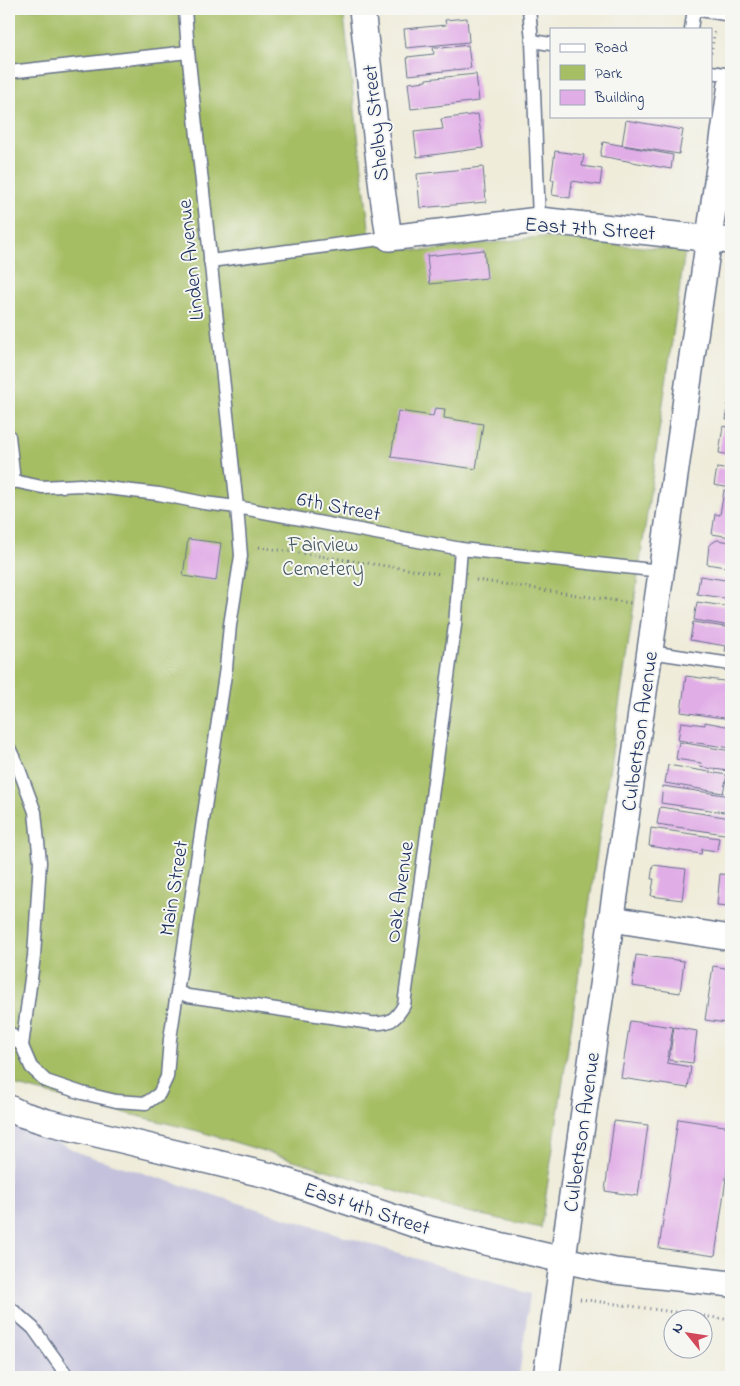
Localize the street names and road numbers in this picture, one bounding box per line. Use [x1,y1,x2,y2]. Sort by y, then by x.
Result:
street label: Shelby Street [356,63,400,183]
street label: Linden Avenue [171,197,213,322]
street label: East 7th Street [524,210,656,250]
street label: 6th Street [294,485,383,531]
street label: Culbertson Avenue [615,649,667,813]
street label: Main Street [153,838,197,938]
street label: Oak Avenue [379,839,423,945]
street label: Culbertson Avenue [557,1050,609,1214]
street label: East 4th Street [299,1175,433,1244]

